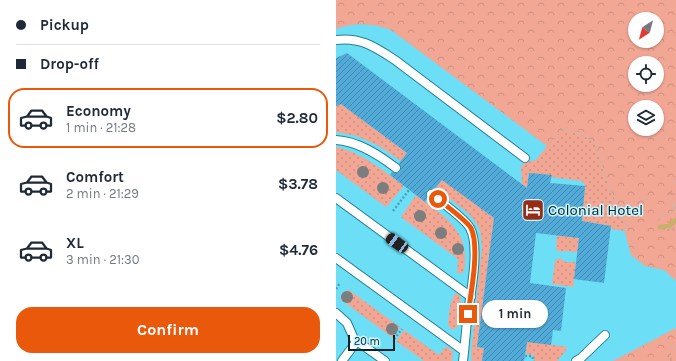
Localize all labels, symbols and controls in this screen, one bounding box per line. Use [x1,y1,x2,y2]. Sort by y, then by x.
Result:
north arrow [628,12,664,48]
map controls [628,12,664,136]
text: Pickup [40,16,89,34]
text: Drop-off [40,55,99,73]
button: locate [628,56,664,92]
icon: car [18,100,54,136]
button: layers [628,100,664,136]
text: Economy [66,102,131,120]
text: $2.80 [276,109,318,127]
text: 1 min · 21:28 [66,120,136,135]
icon: car [18,166,54,202]
text: Comfort [66,168,124,186]
text: $3.78 [278,175,318,193]
text: 2 min · 21:29 [66,186,139,201]
route start [429,190,447,208]
hotel icon: Colonial Hotel [520,197,546,223]
place label: Colonial Hotel [548,201,643,219]
car [384,231,410,255]
icon: car [18,232,54,268]
text: XL [66,234,84,252]
text: $4.76 [279,241,318,259]
text: 3 min · 21:30 [66,252,139,267]
callout: 1 min [482,300,548,328]
route end [459,305,477,323]
text: 1 min [499,306,531,321]
button: Confirm [16,307,320,353]
scale bar [348,333,395,352]
text: 20 m [354,335,380,348]

